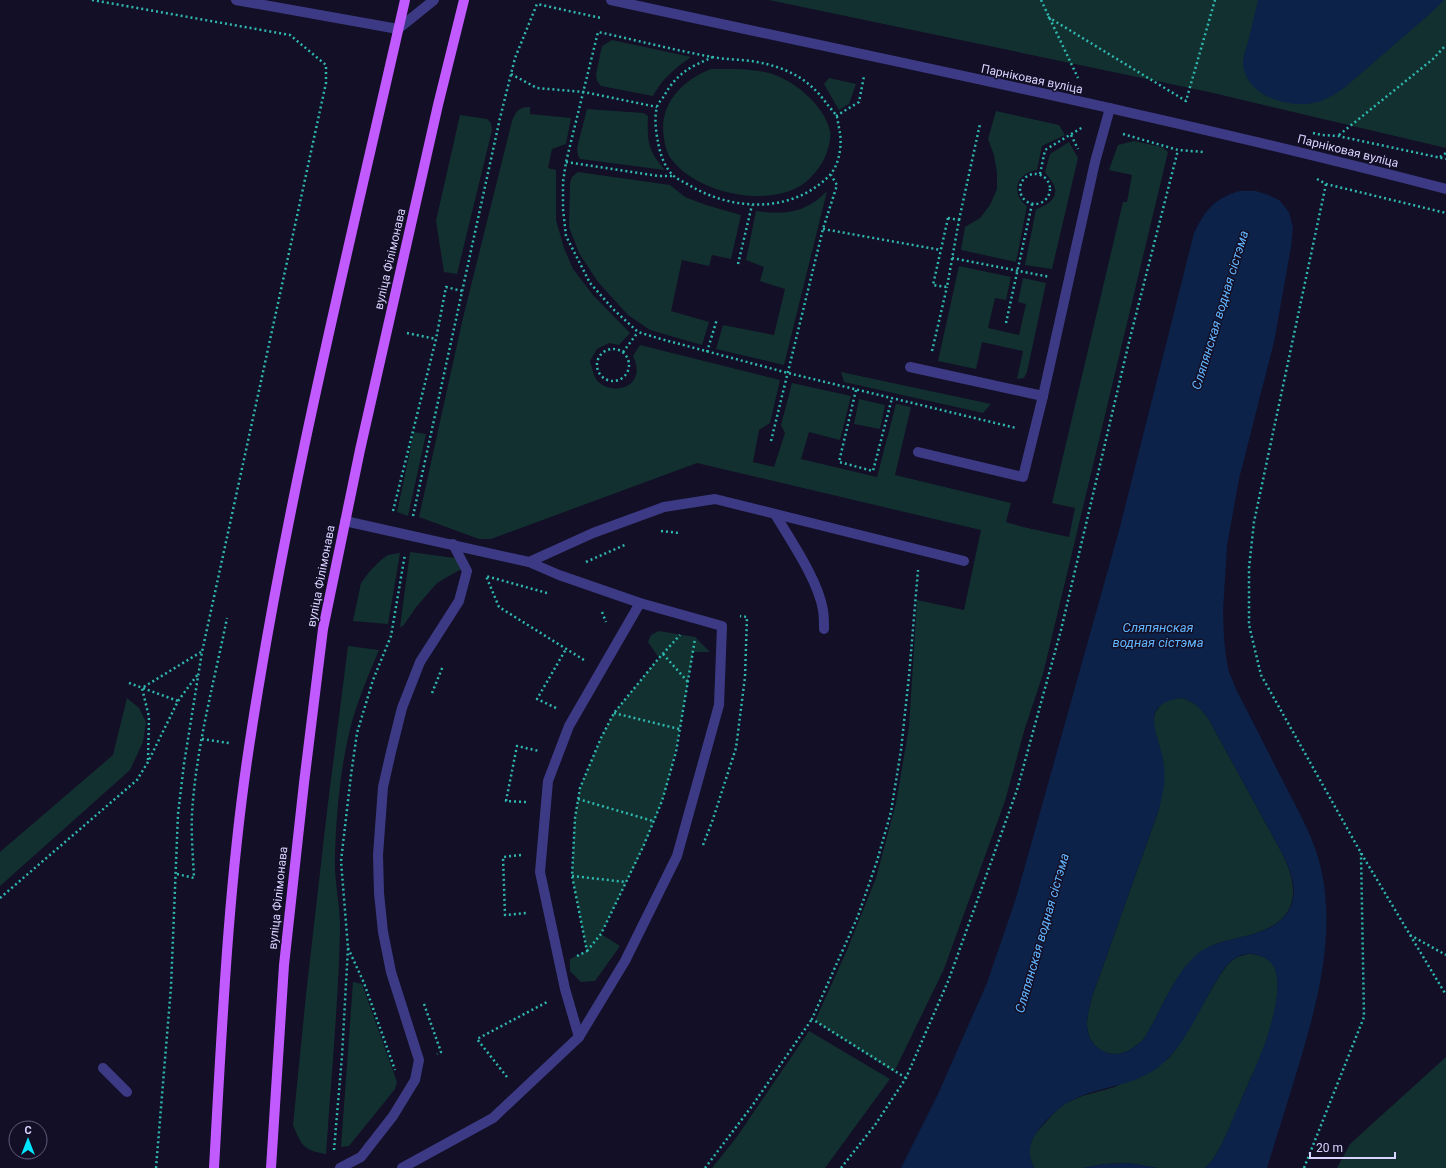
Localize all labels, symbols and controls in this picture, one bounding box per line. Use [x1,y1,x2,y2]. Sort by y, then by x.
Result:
street label: Парніковая вуліца [980,61,1084,97]
street label: Парніковая вуліца [1296,132,1400,170]
street label: вуліца Філімонава [372,207,408,311]
water label: Сляпянская водная сістэма [1189,229,1251,391]
street label: вуліца Філімонава [304,524,338,628]
water label: Сляпянская водная сістэма [1112,620,1204,650]
street label: вуліца Філімонава [266,846,290,950]
water label: Сляпянская водная сістэма [1012,851,1072,1015]
north arrow [8,1120,48,1160]
text: С [24,1124,32,1137]
scale bar [1310,1134,1395,1160]
text: 20 m [1316,1141,1343,1155]

